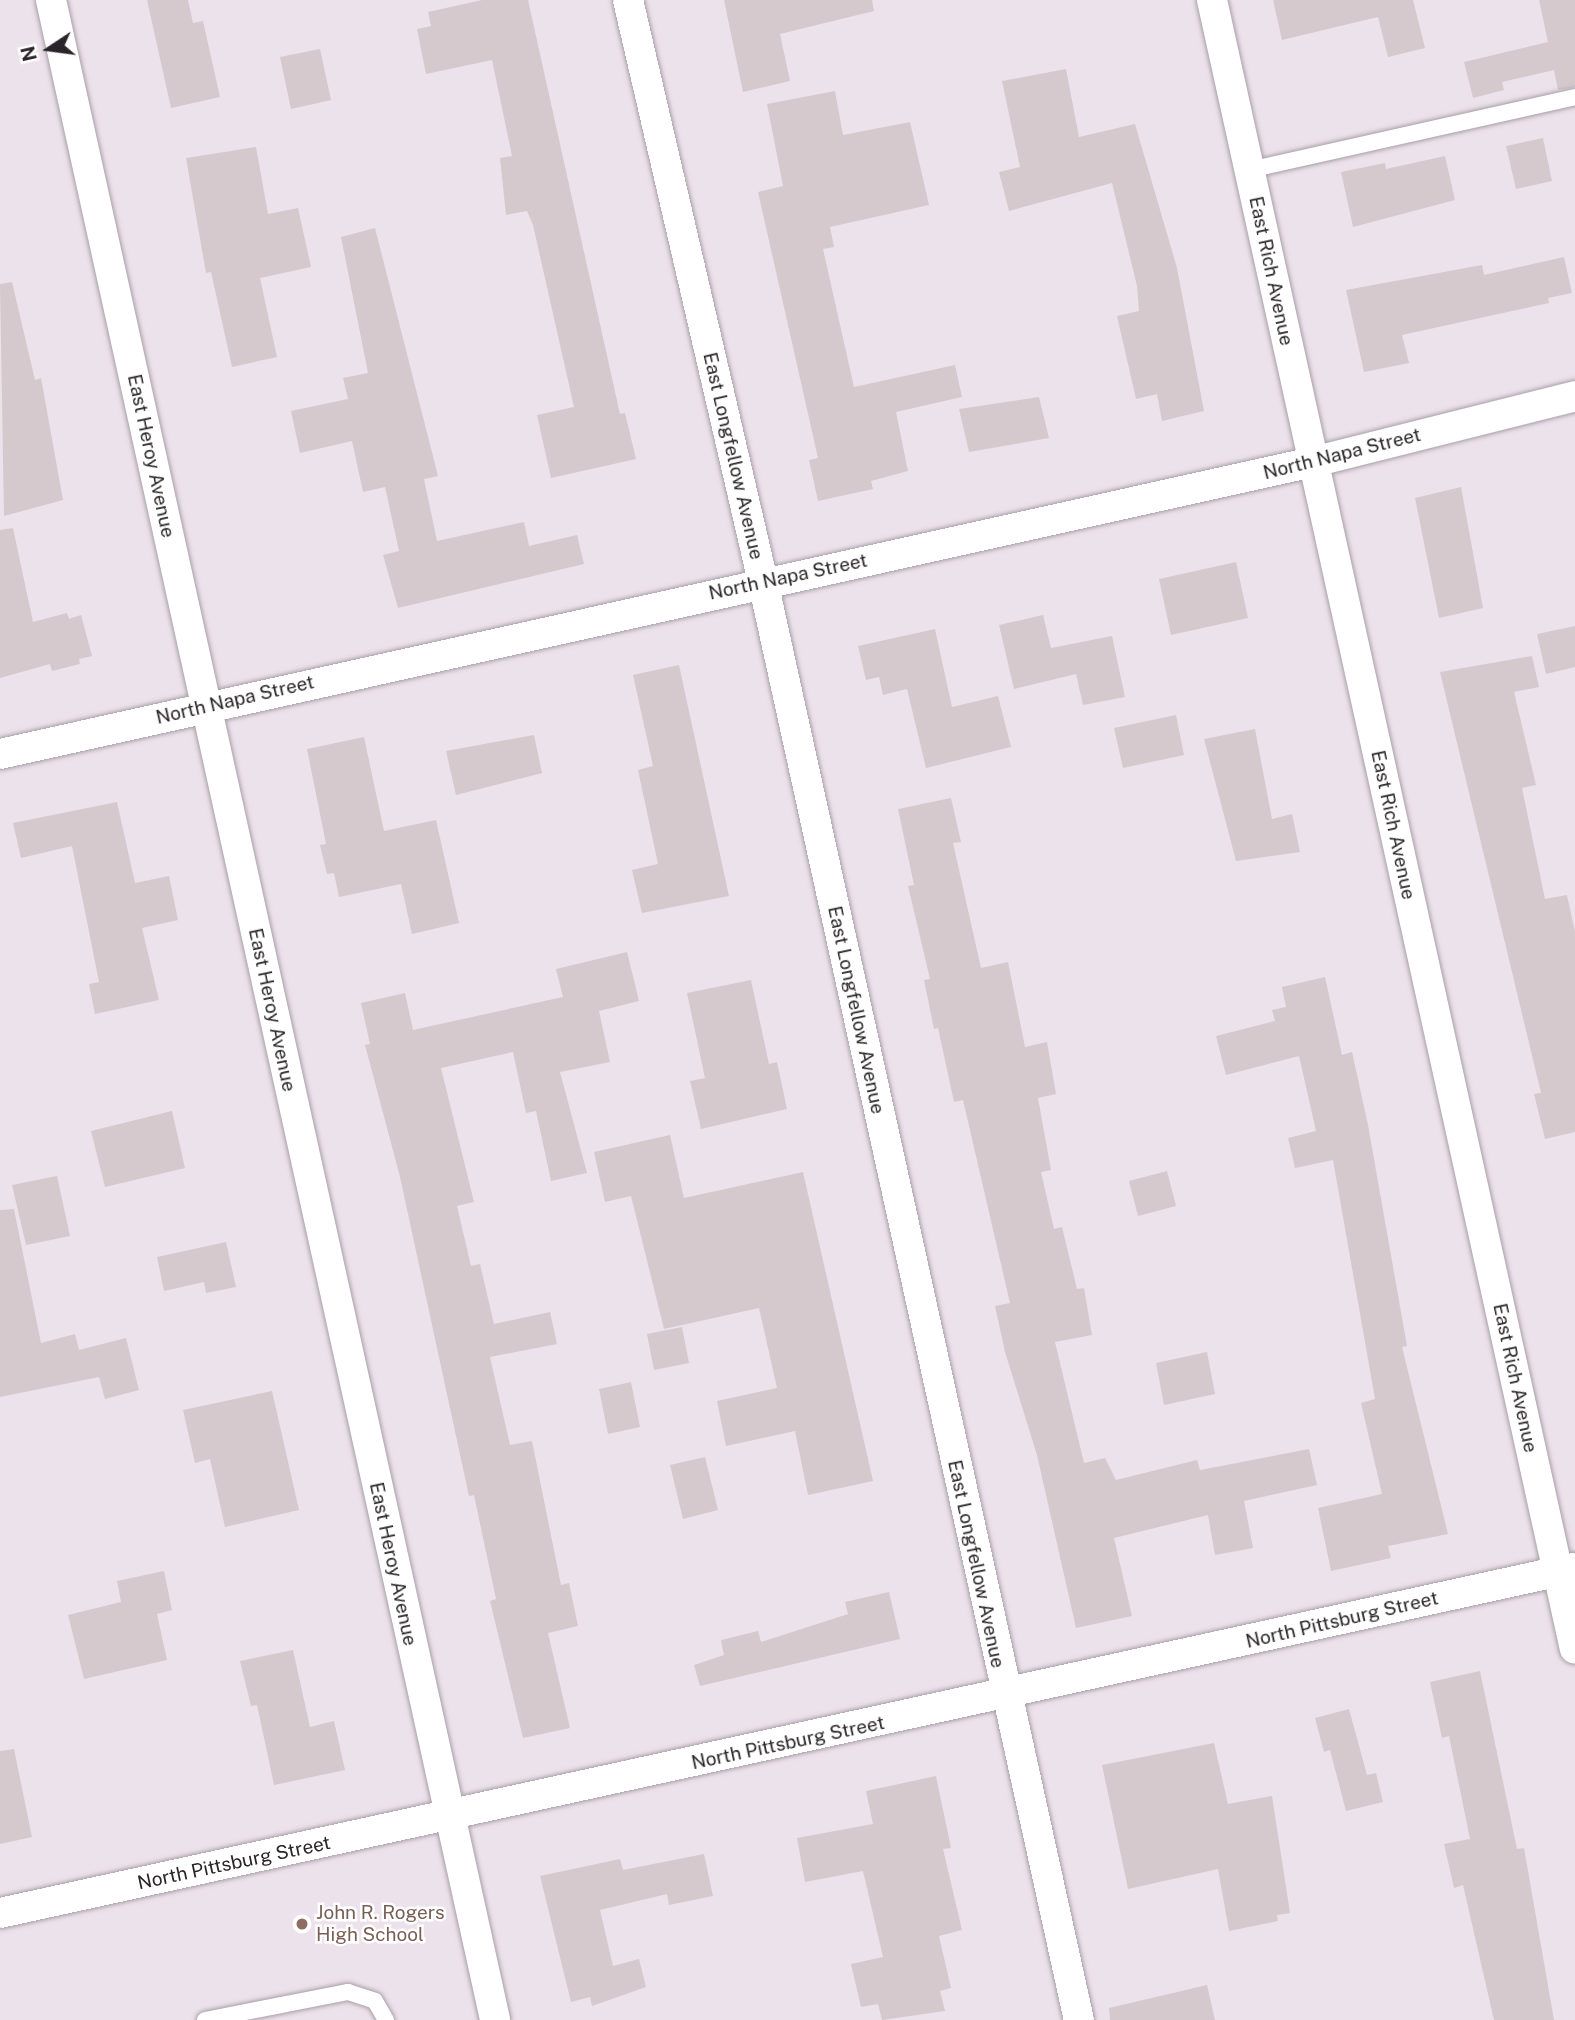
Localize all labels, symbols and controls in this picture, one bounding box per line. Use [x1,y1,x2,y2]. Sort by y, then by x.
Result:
north arrow [14,14,84,84]
text: N [16,44,41,63]
street label: East Rich Avenue [1244,194,1298,348]
street label: East Longfellow Avenue [698,350,768,562]
street label: East Heroy Avenue [123,372,179,540]
street label: North Napa Street [1261,423,1423,485]
street label: North Napa Street [707,549,869,605]
street label: North Napa Street [154,671,316,729]
street label: East Rich Avenue [1366,748,1420,902]
street label: East Longfellow Avenue [823,904,889,1116]
street label: East Heroy Avenue [244,926,300,1094]
street label: East Rich Avenue [1488,1301,1542,1455]
street label: East Longfellow Avenue [943,1458,1009,1670]
street label: East Heroy Avenue [365,1480,421,1648]
street label: North Pittsburg Street [1244,1587,1440,1653]
street label: North Pittsburg Street [689,1711,887,1775]
street label: North Pittsburg Street [135,1831,333,1895]
place label: John R. Rogers High School [316,1902,445,1946]
marker: John R. Rogers High School [294,1916,310,1932]

